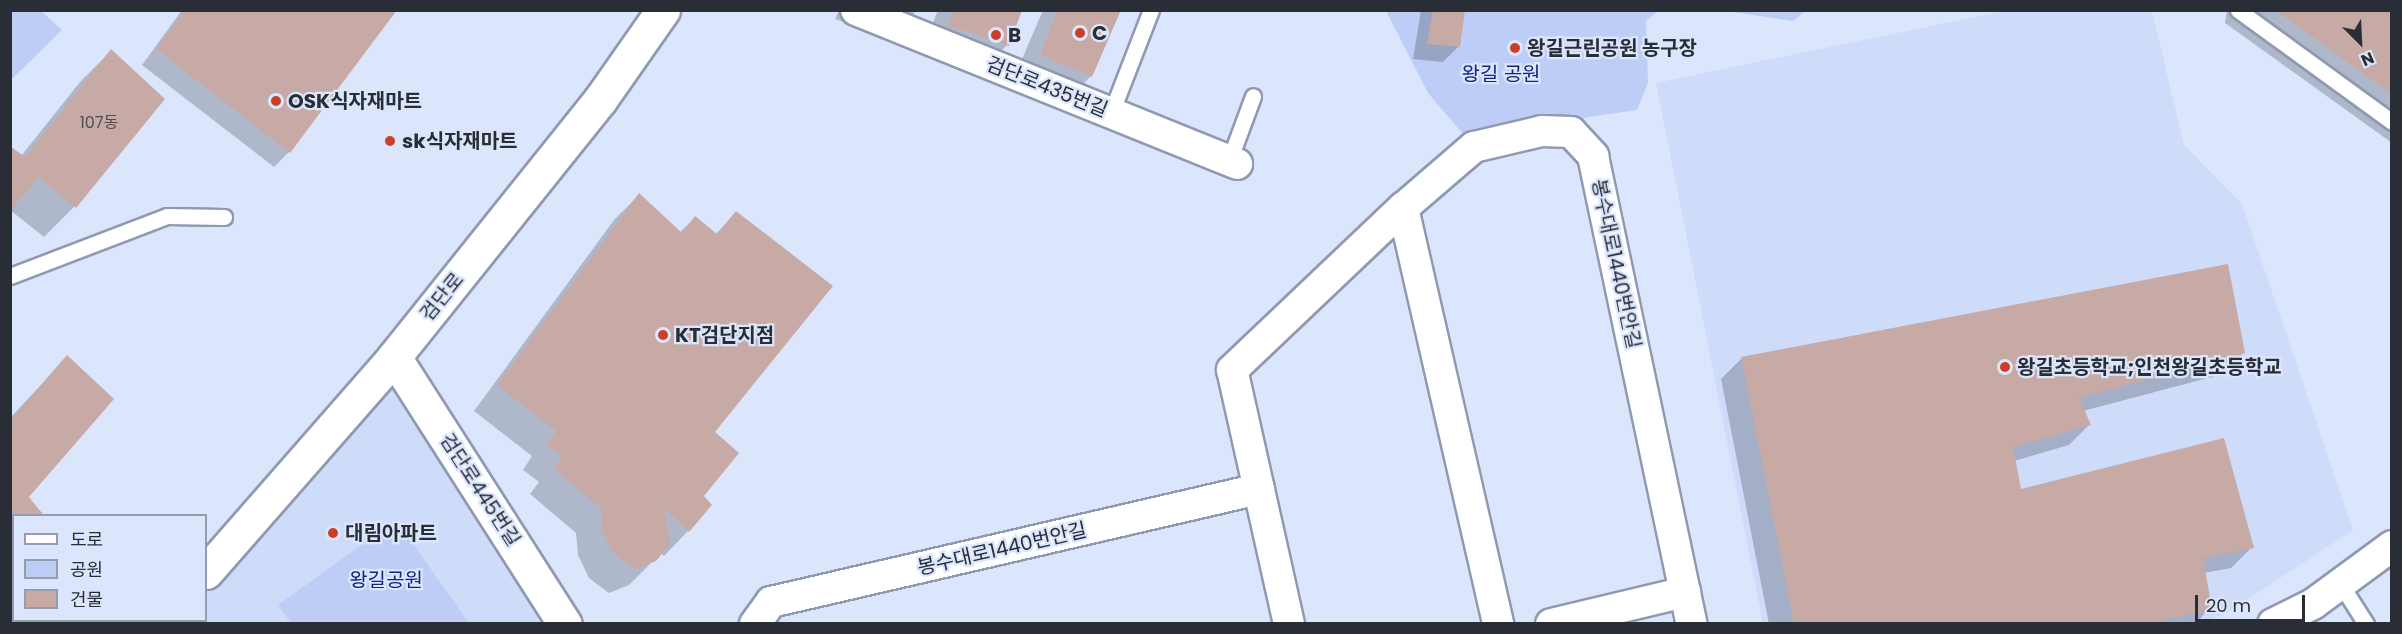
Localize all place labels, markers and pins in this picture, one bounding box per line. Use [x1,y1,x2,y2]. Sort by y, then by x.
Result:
place label: C [1092,21,1107,45]
place label: B [1008,23,1021,47]
marker: C [1073,26,1087,40]
marker: B [989,28,1003,42]
place label: 왕길근린공원 농구장 [1527,36,1697,60]
marker: 왕길근린공원 농구장 [1508,41,1522,55]
place label: OSK식자재마트 [288,89,422,113]
marker: OSK식자재마트 [269,94,283,108]
place label: sk식자재마트 [402,129,518,153]
marker: sk식자재마트 [383,134,397,148]
place label: KT검단지점 [675,323,774,347]
marker: KT검단지점 [656,328,670,342]
place label: 왕길초등학교;인천왕길초등학교 [2017,355,2282,379]
marker: 왕길초등학교;인천왕길초등학교 [1998,360,2012,374]
place label: 대림아파트 [345,521,437,545]
marker: 대림아파트 [326,526,340,540]

